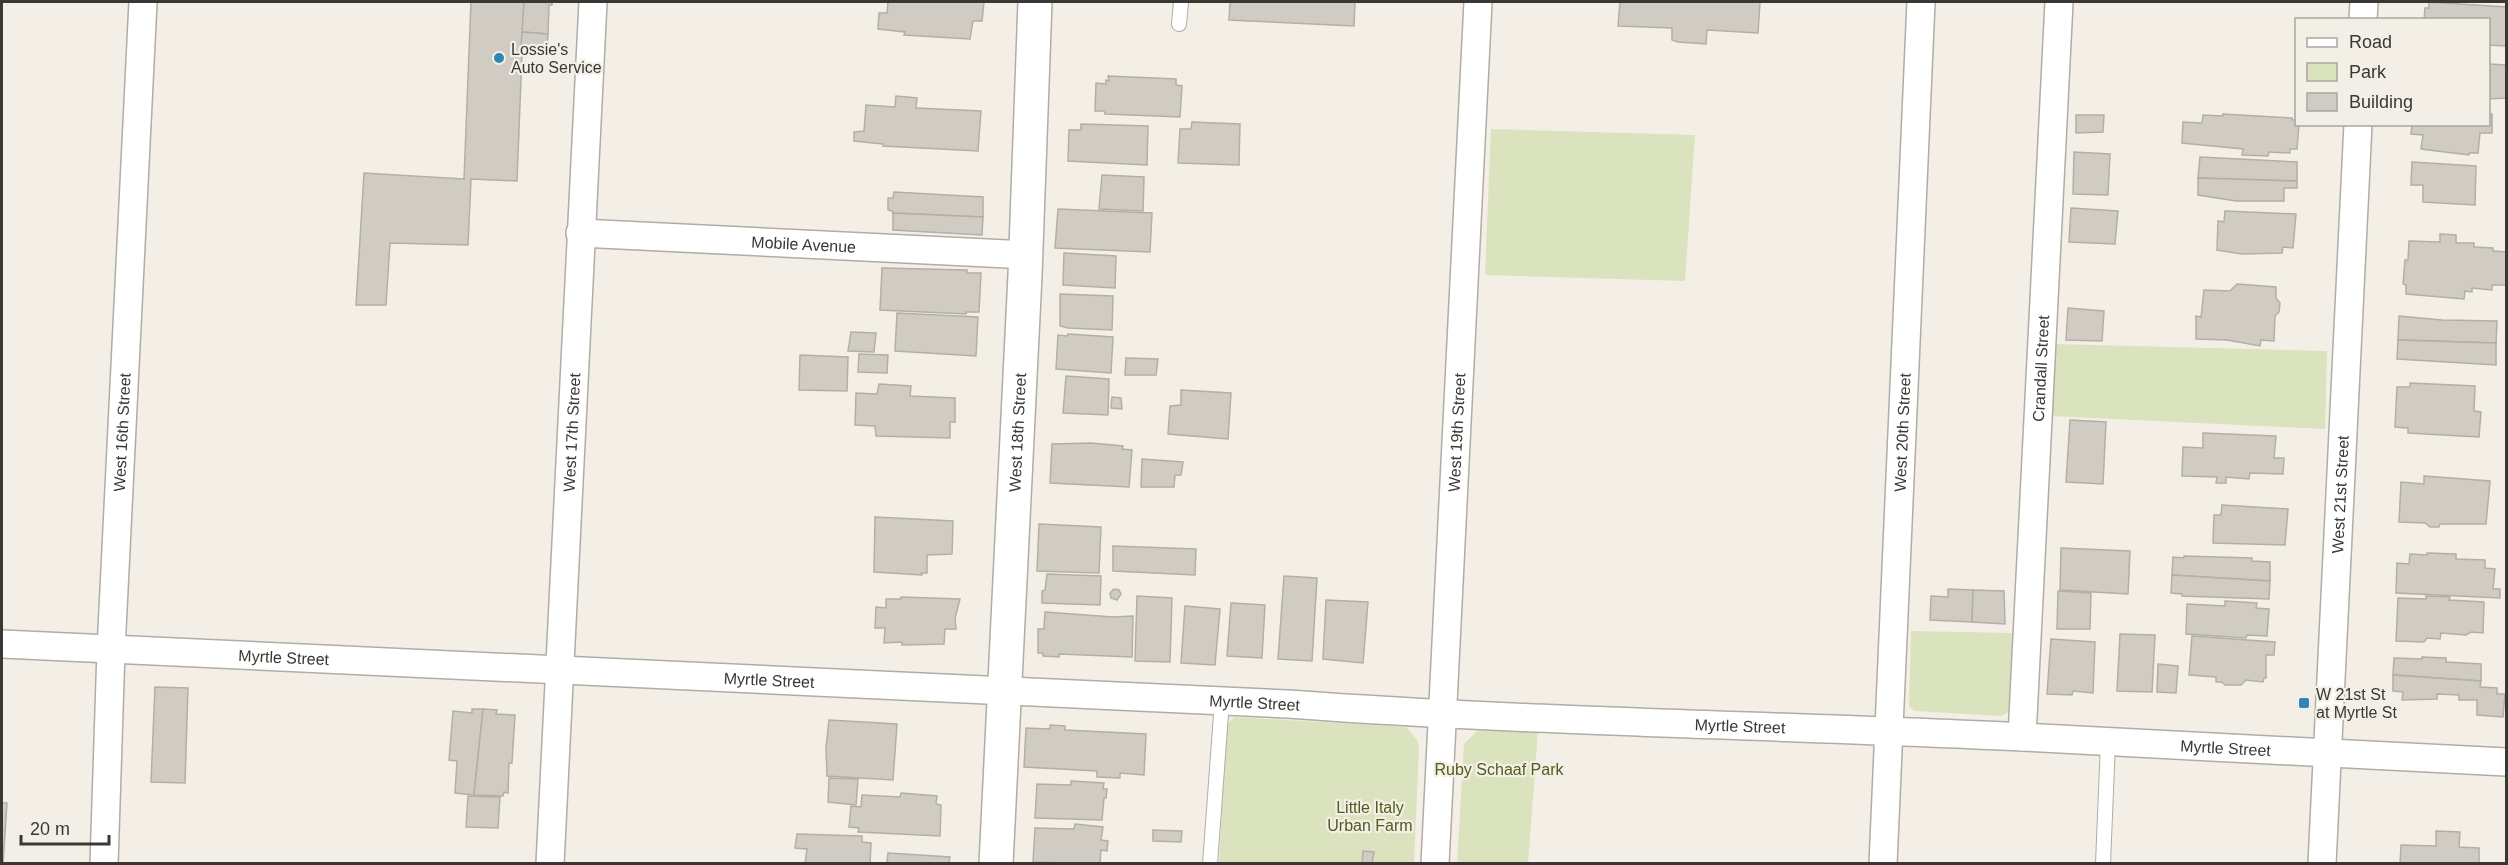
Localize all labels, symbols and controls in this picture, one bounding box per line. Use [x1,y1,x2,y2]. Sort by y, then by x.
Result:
legend [2295,18,2490,126]
text: Road [2349,32,2392,52]
place label: Lossie's Auto Service [511,41,602,76]
marker: Lossie's Auto Service [492,51,506,65]
text: Park [2349,62,2387,82]
text: Building [2349,92,2413,112]
street label: Mobile Avenue [751,233,857,255]
street label: Crandall Street [2029,314,2052,422]
street label: West 16th Street [110,372,133,492]
street label: West 17th Street [560,372,583,492]
street label: West 18th Street [1006,372,1029,492]
street label: West 19th Street [1445,372,1468,492]
street label: West 20th Street [1891,372,1913,492]
street label: West 21st Street [2329,435,2351,554]
street label: Myrtle Street [238,647,330,668]
street label: Myrtle Street [723,669,815,690]
place label: W 21st St at Myrtle St [2316,686,2397,721]
street label: Myrtle Street [1209,692,1301,713]
marker: W 21st St at Myrtle St [2297,696,2311,710]
street label: Myrtle Street [1694,716,1786,736]
street label: Myrtle Street [2180,737,2272,759]
park label: Ruby Schaaf Park [1435,761,1564,778]
park label: Little Italy Urban Farm [1327,799,1413,834]
scale bar [21,808,110,846]
text: 20 m [30,819,70,839]

